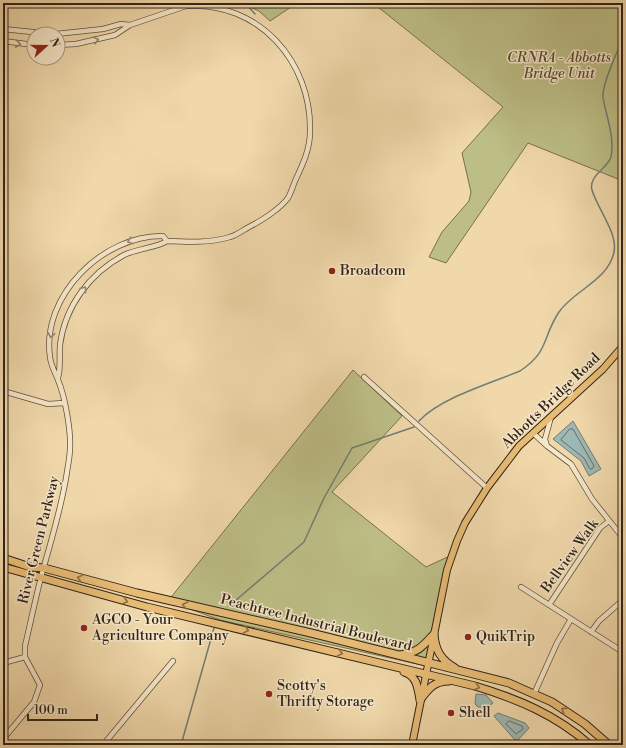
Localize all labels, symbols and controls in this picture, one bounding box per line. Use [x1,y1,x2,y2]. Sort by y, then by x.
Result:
north arrow [26,26,66,66]
text: N [46,36,63,50]
one-way arrow [93,37,99,45]
one-way arrow [15,39,22,48]
park label: CRNRA - Abbotts Bridge Unit [507,49,611,83]
one-way arrow [127,236,134,245]
place label: Broadcom [339,262,406,280]
marker: Broadcom [327,266,337,276]
one-way arrow [79,286,86,293]
one-way arrow [47,332,56,338]
street label: Abbotts Bridge Road [497,349,604,453]
street label: River Green Parkway [14,474,64,606]
street label: Bellview Walk [537,515,603,597]
one-way arrow [77,574,83,582]
street label: Peachtree Industrial Boulevard [218,590,414,656]
one-way arrow [122,596,128,604]
one-way arrow [182,601,189,610]
place label: AGCO - Your Agriculture Company [91,611,229,645]
marker: AGCO - Your Agriculture Company [79,623,89,633]
one-way arrow [242,626,249,634]
place label: QuikTrip [476,628,535,646]
marker: QuikTrip [463,632,473,642]
one-way arrow [337,649,344,657]
place label: Scotty's Thrifty Storage [277,677,374,711]
one-way arrow [473,682,480,691]
marker: Scotty's Thrifty Storage [264,689,274,699]
scale bar [28,696,97,722]
text: 100 m [34,703,68,718]
place label: Shell [459,704,491,722]
one-way arrow [561,707,568,715]
marker: Shell [446,708,456,718]

